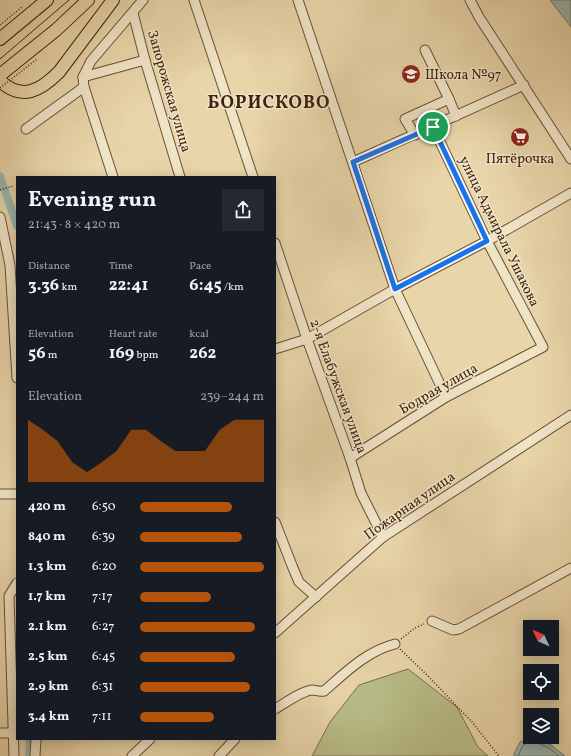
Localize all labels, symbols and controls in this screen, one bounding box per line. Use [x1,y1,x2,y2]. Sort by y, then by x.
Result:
street label: Запорожская улица [142,28,195,155]
school or university icon: Школа №97 [400,63,422,85]
place label: Школа №97 [425,66,502,85]
district label: БОРИСКОВО [208,91,330,116]
pin [416,110,450,144]
icon: arrive [422,116,444,138]
supermarket icon: Пятёрочка [509,126,531,148]
place label: Пятёрочка [486,150,554,169]
street label: улица Адмирала Ушакова [454,153,543,310]
text: Evening run [28,185,157,216]
button: share [222,189,264,231]
text: 21:43 · 8 × 420 m [28,216,120,234]
text: Distance [28,259,70,274]
text: Time [109,259,133,274]
text: Pace [189,259,211,274]
text: 3.36 [28,274,59,297]
text: 22:41 [109,274,148,297]
text: 6:45 [189,274,222,297]
text: km [59,280,77,295]
text: /km [222,280,244,295]
street label: 2-я Елабужская улица [304,317,371,456]
text: Elevation [28,327,74,342]
text: Heart rate [109,327,157,342]
text: kcal [189,327,209,342]
text: 56 [28,342,46,365]
text: 169 [109,342,134,365]
text: 262 [189,342,216,365]
text: m [46,348,57,363]
text: bpm [134,348,158,363]
street label: Бодрая улица [396,359,481,419]
text: Elevation [28,388,82,406]
text: 239–244 m [200,388,264,406]
street label: Пожарная улица [360,468,459,545]
text: 420 m [28,498,66,516]
text: 6:50 [92,498,115,516]
text: 840 m [28,528,66,546]
text: 6:39 [92,528,115,546]
text: 1.3 km [28,558,66,576]
text: 6:20 [92,558,116,576]
text: 1.7 km [28,588,66,606]
text: 7:17 [92,588,113,606]
text: 2.1 km [28,618,67,636]
text: 6:27 [92,618,115,636]
north arrow [523,620,559,656]
map controls [523,620,559,744]
text: 2.5 km [28,648,68,666]
text: 6:45 [92,648,115,666]
button: locate [523,664,559,700]
text: 2.9 km [28,678,69,696]
text: 6:31 [92,678,113,696]
text: 3.4 km [28,708,69,726]
text: 7:11 [92,708,111,726]
button: layers [523,708,559,744]

